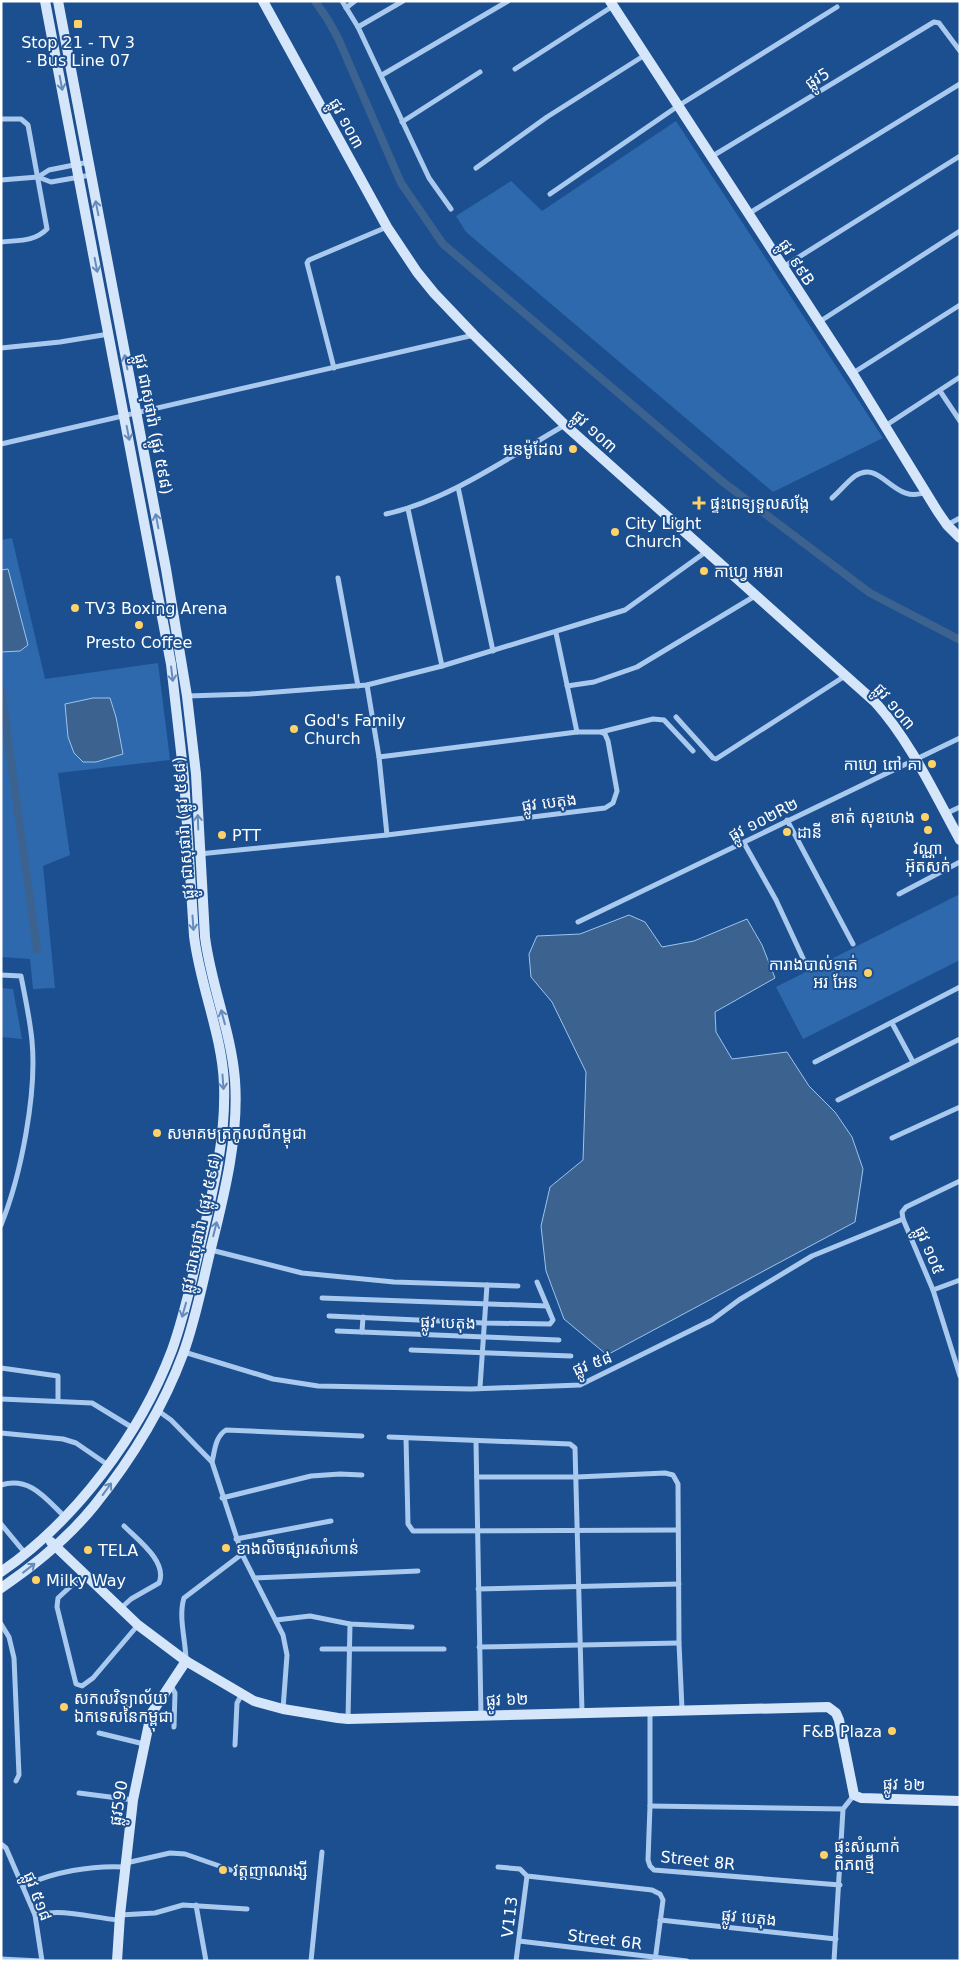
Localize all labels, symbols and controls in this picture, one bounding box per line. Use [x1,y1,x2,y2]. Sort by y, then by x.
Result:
marker: Stop 21 - TV 3 - Bus Line 07 [72,18,84,30]
place label: Stop 21 - TV 3 - Bus Line 07 [21,33,135,70]
street label: ផ្លូវ5 [801,64,836,97]
one-way arrow [57,75,67,91]
street label: ផ្លូវ ១០៣ [321,95,368,154]
one-way arrow [92,200,102,216]
street label: ផ្លូវ ៩៩B [771,235,819,292]
one-way arrow [92,257,102,273]
street label: ផ្លូវ ជាសុផារ៉ា (ផ្លូវ ៥៩៨) [126,352,176,497]
one-way arrow [121,354,131,370]
street label: ផ្លូវ ១០៣ [565,406,621,460]
one-way arrow [124,425,134,441]
place label: អនម៉ូដែល [503,439,563,459]
marker: អនម៉ូដែល [567,443,579,455]
place label: ផ្ទះពេទ្យទួលសង្កែ [710,494,810,513]
marker: ផ្ទះពេទ្យទួលសង្កែ [692,496,706,510]
one-way arrow [151,514,161,530]
place label: City Light Church [625,514,701,551]
marker: City Light Church [609,526,621,538]
place label: កាហ្វេ អមរា [714,562,784,581]
marker: កាហ្វេ អមរា [698,565,710,577]
place label: TV3 Boxing Arena [84,599,228,618]
marker: TV3 Boxing Arena [69,602,81,614]
marker: Presto Coffee [133,619,145,631]
place label: Presto Coffee [86,633,192,652]
one-way arrow [167,666,177,682]
street label: ផ្លូវ ១០៣ [866,679,919,736]
place label: God's Family Church [304,711,406,748]
marker: God's Family Church [288,723,300,735]
place label: កាហ្វេ ពៅ គា [843,755,922,774]
street label: ផ្លូវ ជាសុផារ៉ា (ផ្លូវ ៥៩៨) [169,756,203,900]
marker: កាហ្វេ ពៅ គា [926,758,938,770]
street label: ផ្លូវ បេតុង [520,790,578,820]
street label: ផ្លូវ ១០២R២ [725,794,804,849]
place label: ខាត់ សុខហេង [830,807,915,828]
marker: ខាត់ សុខហេង [919,811,931,823]
one-way arrow [194,814,203,830]
place label: ដានី [797,822,822,842]
marker: វណ្ណា អ៊ុតសក់ [922,824,934,836]
place label: PTT [232,826,261,845]
marker: ដានី [781,826,793,838]
marker: PTT [216,829,228,841]
place label: វណ្ណា អ៊ុតសក់ [905,839,951,877]
one-way arrow [188,915,197,931]
place label: ការាងបាល់ទាត់ អរ អែន [769,954,858,992]
marker: ការាងបាល់ទាត់ អរ អែន [862,967,874,979]
one-way arrow [218,1010,227,1026]
one-way arrow [219,1074,228,1090]
place label: សមាគមត្រកូលលីកម្ពុជា [167,1123,307,1149]
marker: សមាគមត្រកូលលីកម្ពុជា [151,1127,163,1139]
street label: ផ្លូវ ជាសុផារ៉ា (ផ្លូវ ៥៩៨) [176,1151,229,1296]
one-way arrow [211,1222,221,1238]
street label: ផ្លូវ ១០៥ [906,1223,948,1279]
one-way arrow [178,1302,188,1318]
street label: ផ្លូវ បេតុង [420,1312,476,1338]
street label: ផ្លូវ ៥៨ [570,1347,616,1384]
one-way arrow [101,1483,112,1496]
place label: ខាងលិចផ្សារសាំហាន់ [236,1538,359,1558]
place label: TELA [97,1541,138,1560]
marker: ខាងលិចផ្សារសាំហាន់ [220,1542,232,1554]
marker: TELA [82,1544,94,1556]
one-way arrow [22,1562,35,1573]
place label: Milky Way [46,1571,126,1590]
marker: Milky Way [30,1574,42,1586]
place label: សកលវិទ្យាល័យ ឯកទេសនៃកម្ពុជា [74,1688,173,1732]
street label: ផ្លូវ ៦២ [485,1689,529,1714]
marker: សកលវិទ្យាល័យ ឯកទេសនៃកម្ពុជា [58,1701,70,1713]
place label: F&B Plaza [802,1722,882,1741]
marker: F&B Plaza [886,1725,898,1737]
street label: ផ្លូវ ៦២ [882,1774,926,1799]
street label: ផ្លូវ590 [106,1779,136,1828]
place label: ផ្ទះសំណាក់ ពិភពថ្មី [834,1836,900,1874]
street label: Street 8R [660,1847,736,1874]
marker: ផ្ទះសំណាក់ ពិភពថ្មី [818,1849,830,1861]
place label: វត្តញាណរង្សី [233,1860,308,1880]
marker: វត្តញាណរង្សី [217,1864,229,1876]
street label: ផ្លូវ ៥១៨ [15,1869,56,1925]
street label: V113 [498,1895,521,1939]
street label: ផ្លូវ បេតុង [720,1905,778,1935]
street label: Street 6R [567,1925,643,1953]

